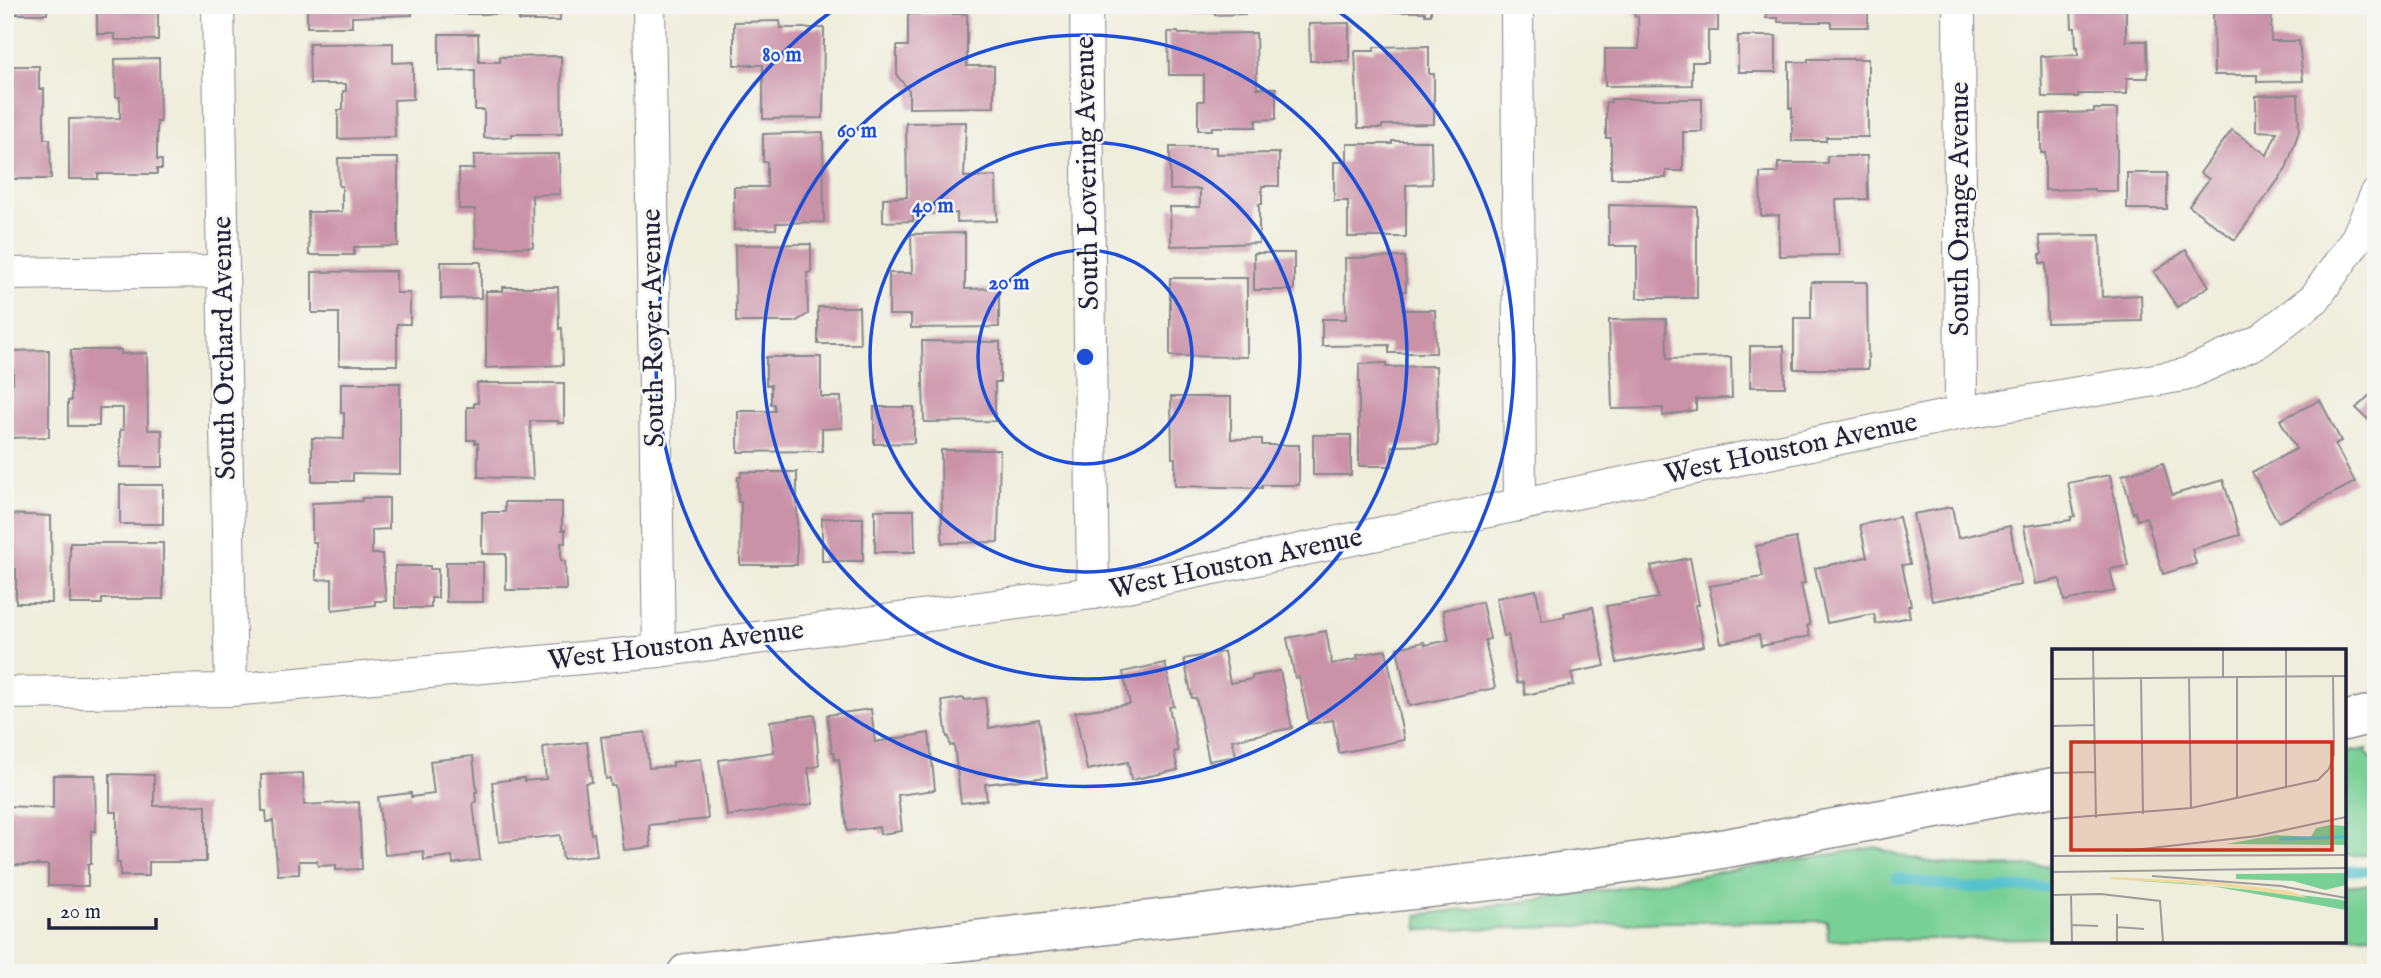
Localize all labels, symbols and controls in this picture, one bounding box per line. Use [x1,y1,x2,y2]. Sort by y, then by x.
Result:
street label: South Lovering Avenue [1068,35,1108,310]
text: 80 m [762,42,802,69]
street label: South Orange Avenue [1943,82,1978,336]
text: 60 m [837,118,878,145]
text: 40 m [912,193,954,220]
street label: South Royer Avenue [634,208,674,448]
street label: South Orchard Avenue [205,216,245,480]
text: 20 m [989,270,1030,297]
centre of rings [1073,345,1097,369]
street label: West Houston Avenue [1661,405,1921,493]
street label: West Houston Avenue [1106,520,1366,608]
street label: West Houston Avenue [546,613,806,679]
inset map [2052,649,2346,943]
scale bar [49,887,156,931]
text: 20 m [60,899,101,926]

